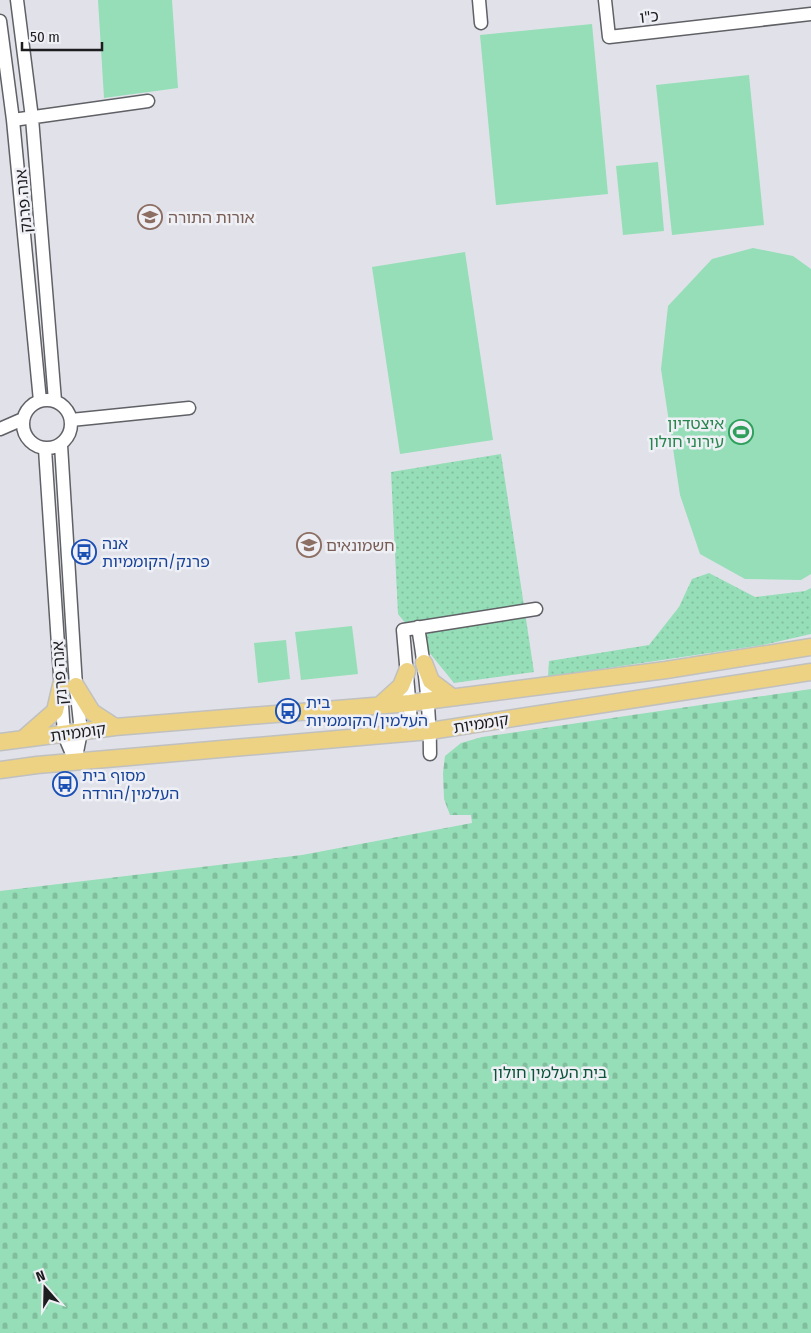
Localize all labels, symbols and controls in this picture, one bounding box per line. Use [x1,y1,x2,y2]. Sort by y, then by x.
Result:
street label: כ"ו [639,6,660,27]
scale bar [22,20,102,52]
text: 50 m [30,28,60,46]
street label: אנה פרנק [11,168,36,234]
school or university icon: אורות התורה [137,204,163,230]
place label: אורות התורה [168,208,255,227]
place label: איצטדיון עירוני חולון [649,414,724,451]
sports icon: איצטדיון עירוני חולון [728,419,754,445]
school or university icon: חשמונאים [296,532,322,558]
place label: אנה פרנק/הקוממיות [102,534,210,571]
place label: חשמונאים [326,536,395,555]
bus stop icon: אנה פרנק/הקוממיות [71,539,97,565]
street label: אנה פרנק [48,640,71,706]
place label: בית העלמין/הקוממיות [306,693,428,730]
bus stop icon: בית העלמין/הקוממיות [275,698,301,724]
street label: קוממיות [452,710,510,737]
street label: קוממיות [49,719,107,746]
place label: מסוף בית העלמין/הורדה [82,766,179,803]
bus stop icon: מסוף בית העלמין/הורדה [52,771,78,797]
park label: בית העלמין חולון [493,1063,607,1082]
north arrow [20,1263,70,1313]
text: N [34,1267,48,1286]

